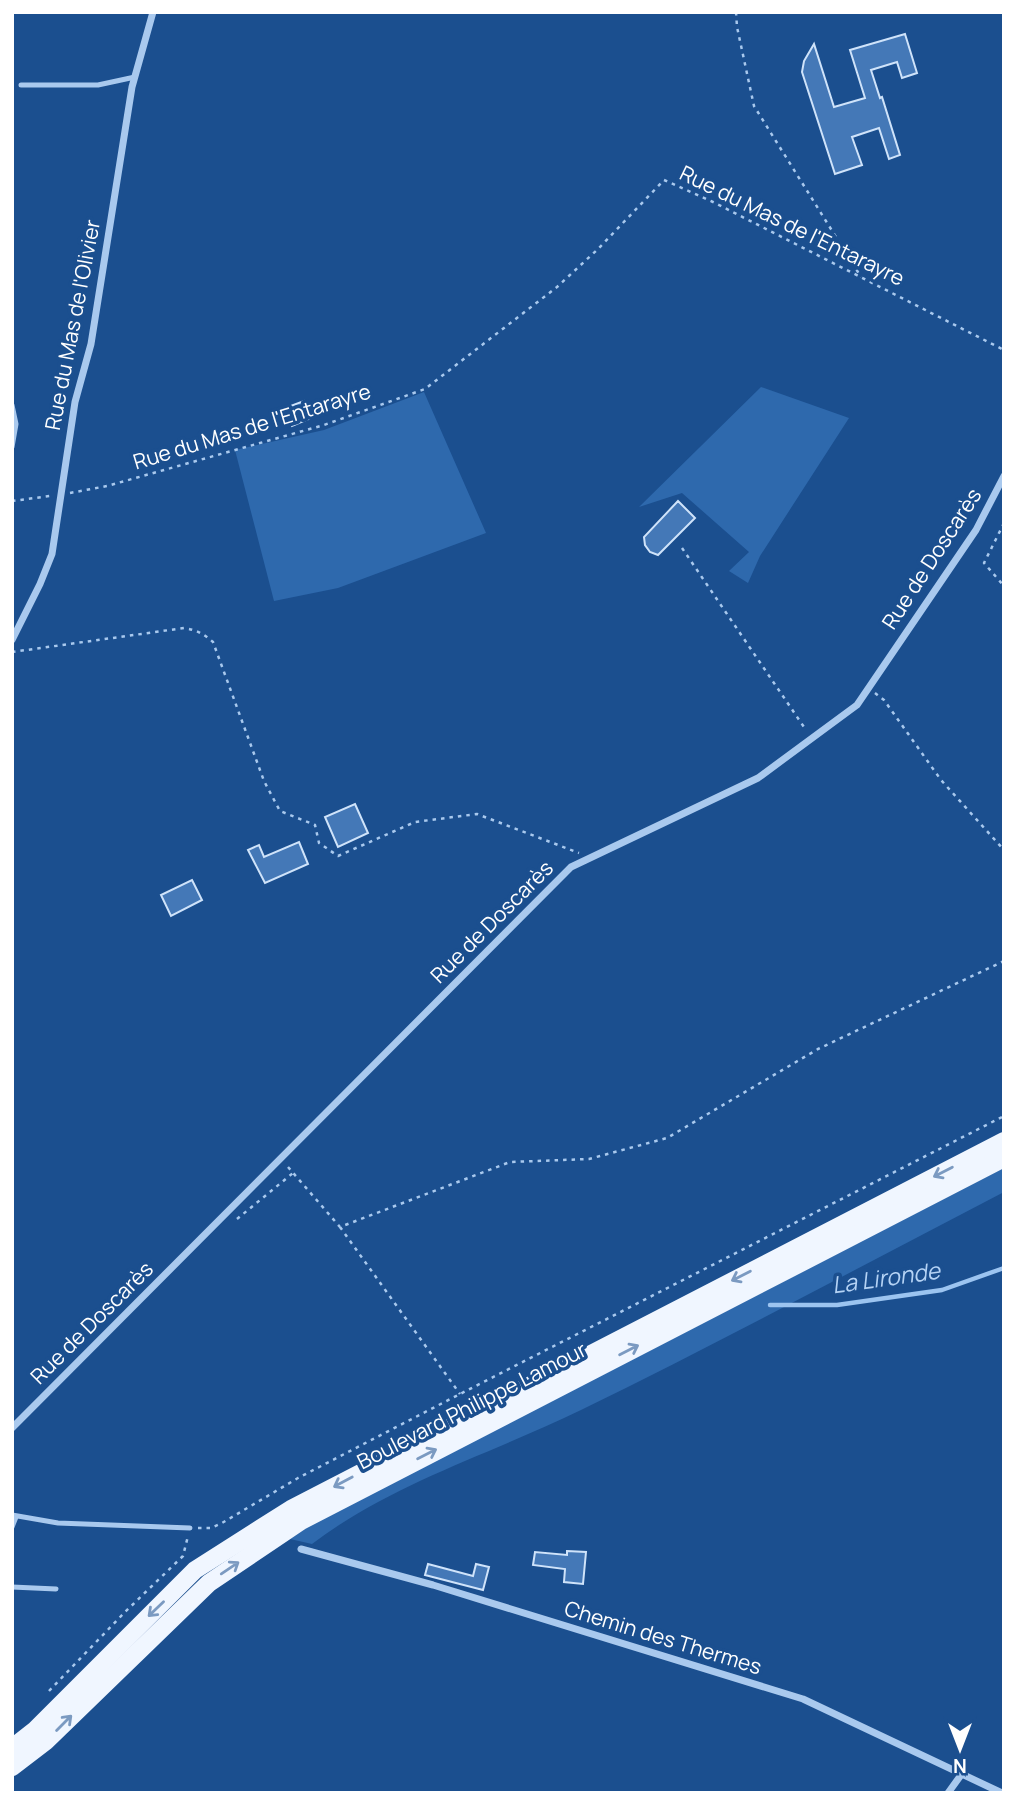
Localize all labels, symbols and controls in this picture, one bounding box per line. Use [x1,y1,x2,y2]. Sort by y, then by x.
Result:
street label: Rue du Mas de l'Entarayre [675,158,910,292]
street label: Rue du Mas de l'Olivier [38,217,106,432]
street label: Rue du Mas de l'Entarayre [130,377,374,476]
street label: Rue de Doscarès [875,483,987,634]
street label: Rue de Doscarès [424,854,559,989]
one-way arrow [933,1166,954,1179]
water label: La Lironde [830,1253,943,1300]
street label: Rue de Doscarès [24,1255,159,1390]
one-way arrow [731,1270,752,1284]
street label: Boulevard Philippe Lamour [352,1335,591,1475]
one-way arrow [618,1343,639,1357]
one-way arrow [416,1447,437,1460]
one-way arrow [333,1475,354,1489]
one-way arrow [220,1561,239,1575]
street label: Chemin des Thermes [561,1594,765,1680]
one-way arrow [147,1600,164,1617]
north arrow [925,1714,995,1784]
one-way arrow [55,1715,72,1732]
text: N [953,1753,967,1779]

